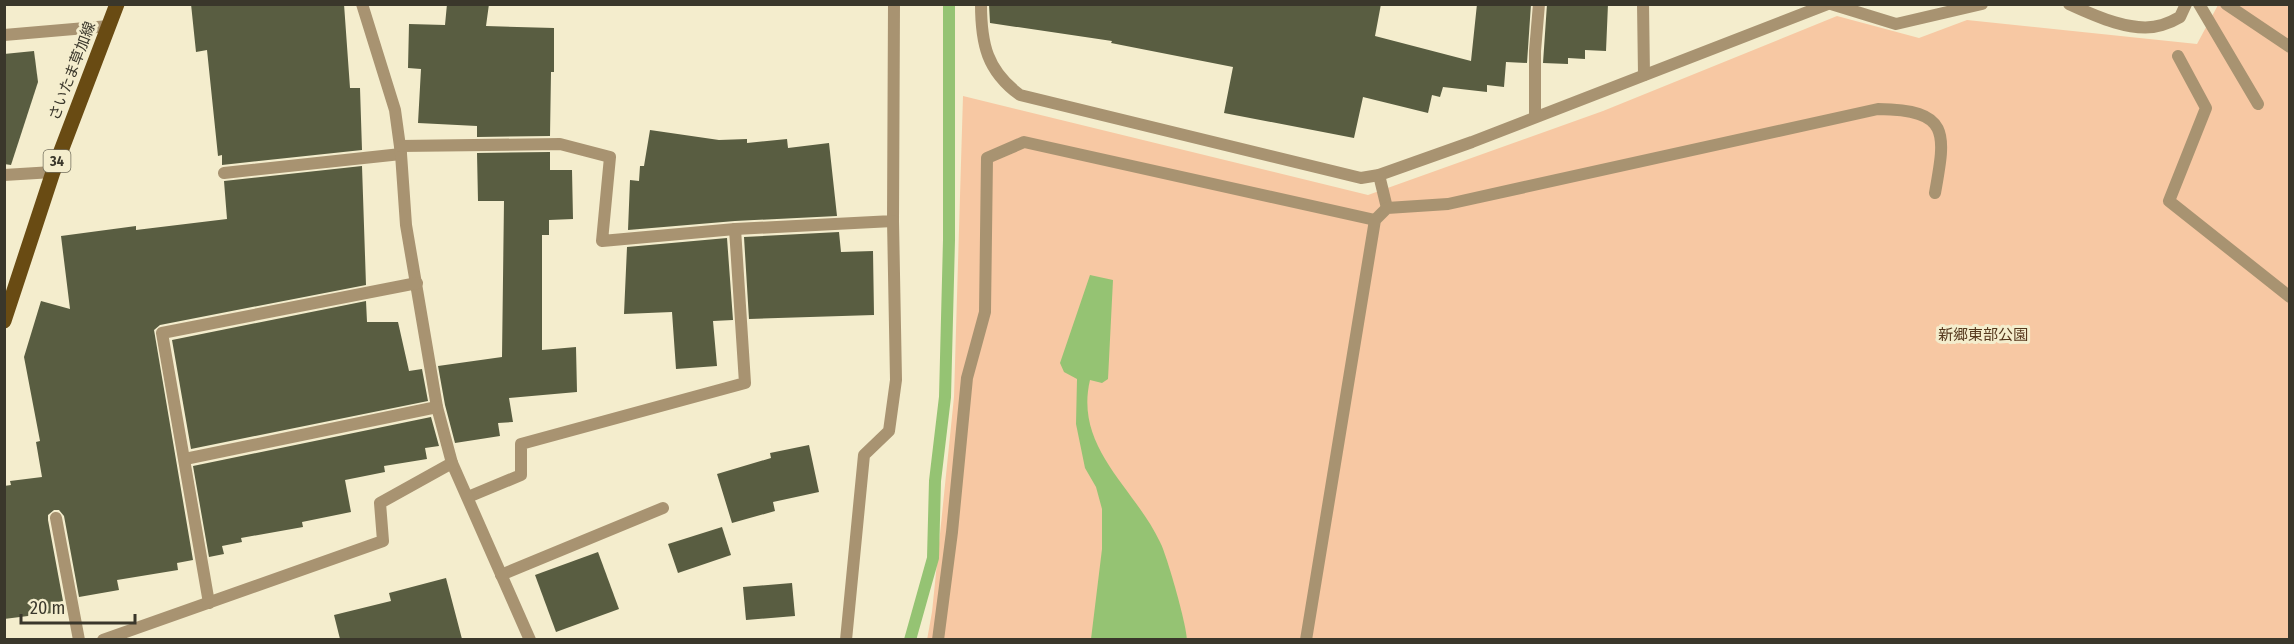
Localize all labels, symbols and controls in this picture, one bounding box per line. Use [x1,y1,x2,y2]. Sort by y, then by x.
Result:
street label: さいたま草加線 [45,19,99,123]
road number: 34 [44,150,70,172]
park label: 新郷東部公園 [1938,326,2028,344]
scale bar [21,587,135,625]
text: 20 m [30,597,65,619]

